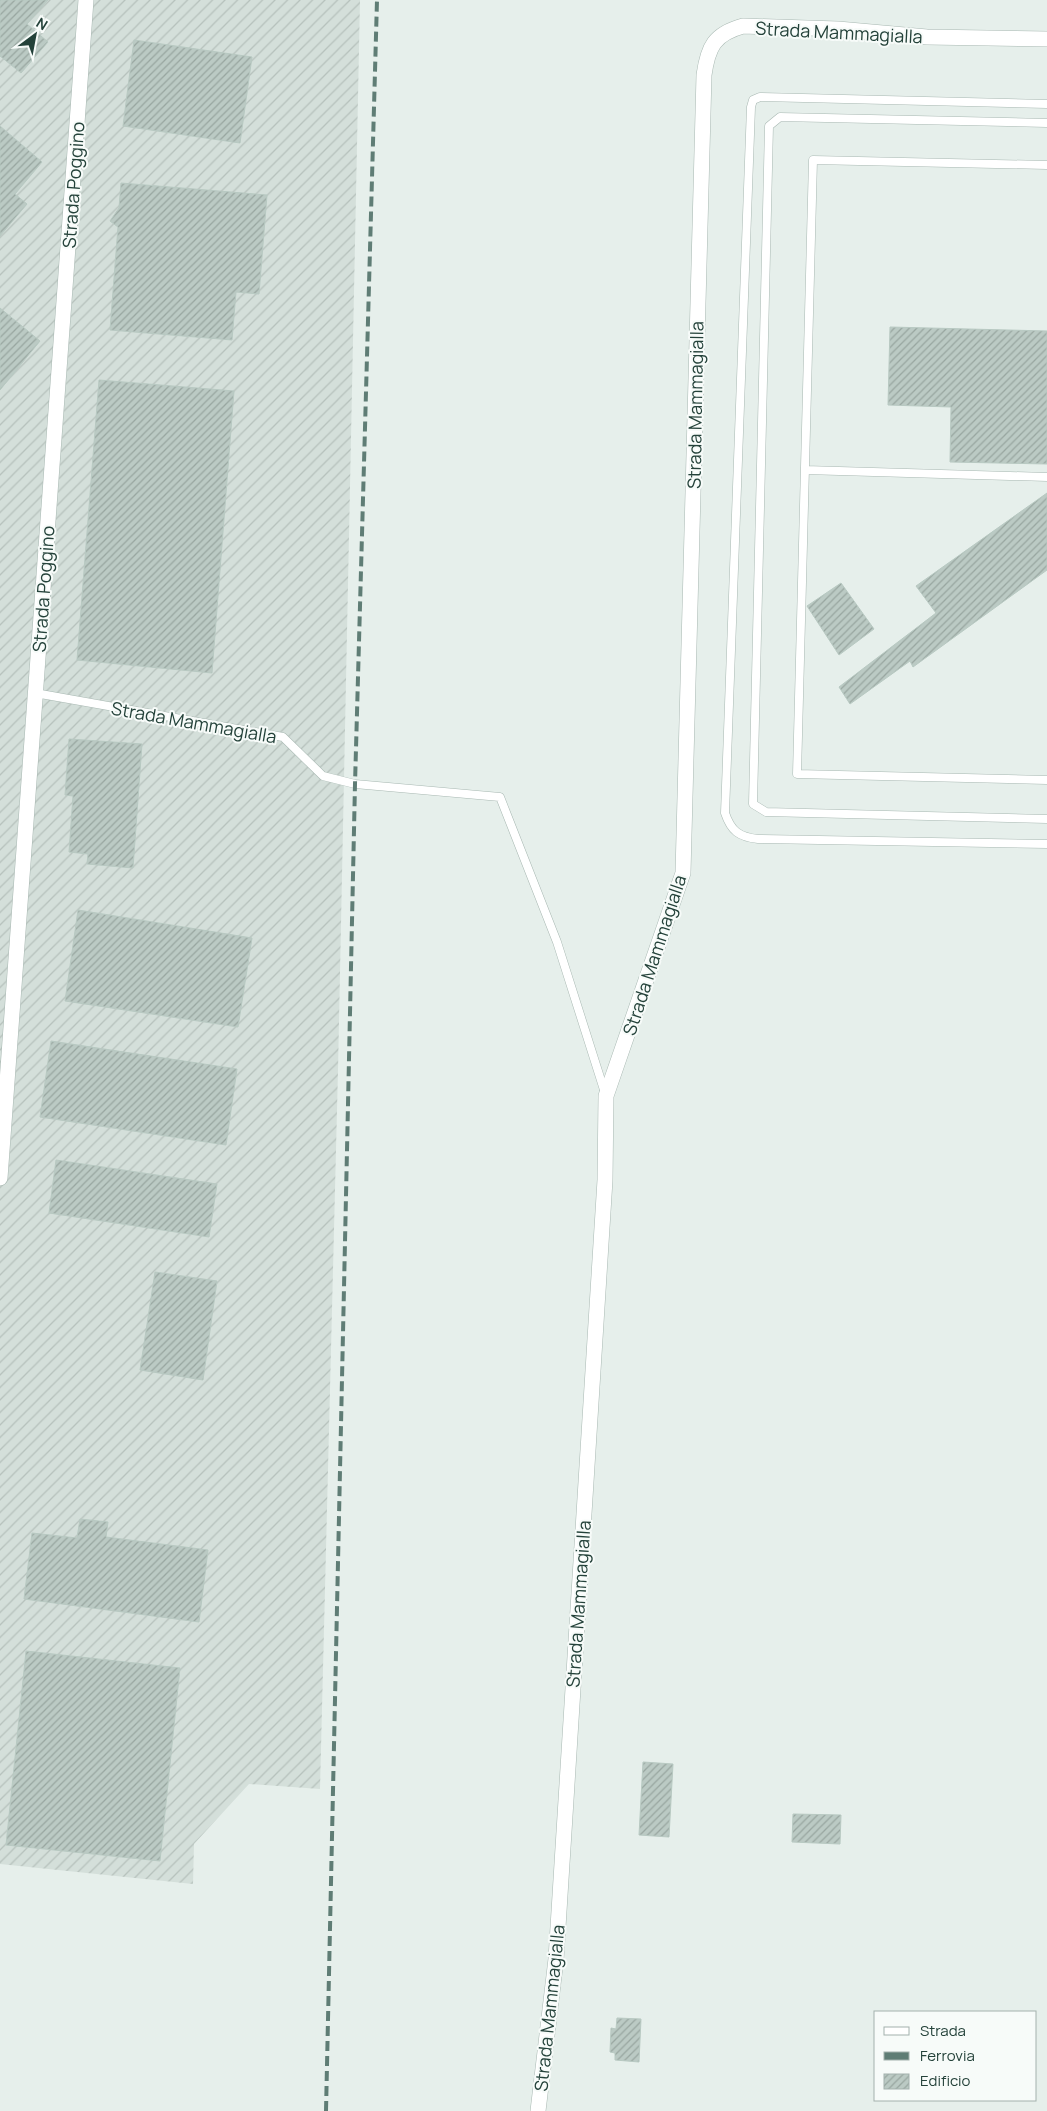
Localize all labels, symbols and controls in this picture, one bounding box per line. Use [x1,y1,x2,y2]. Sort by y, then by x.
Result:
north arrow [10,10,60,60]
text: N [33,13,51,34]
street label: Strada Mammagialla [755,16,923,48]
street label: Strada Poggino [57,121,89,249]
street label: Strada Mammagialla [682,321,708,489]
street label: Strada Poggino [27,525,59,653]
street label: Strada Mammagialla [109,696,279,748]
street label: Strada Mammagialla [617,872,691,1038]
street label: Strada Mammagialla [560,1520,596,1688]
street label: Strada Mammagialla [528,1923,570,2093]
legend [874,2011,1037,2101]
text: Strada [920,2020,966,2041]
text: Ferrovia [920,2045,975,2066]
text: Edificio [920,2070,971,2091]

